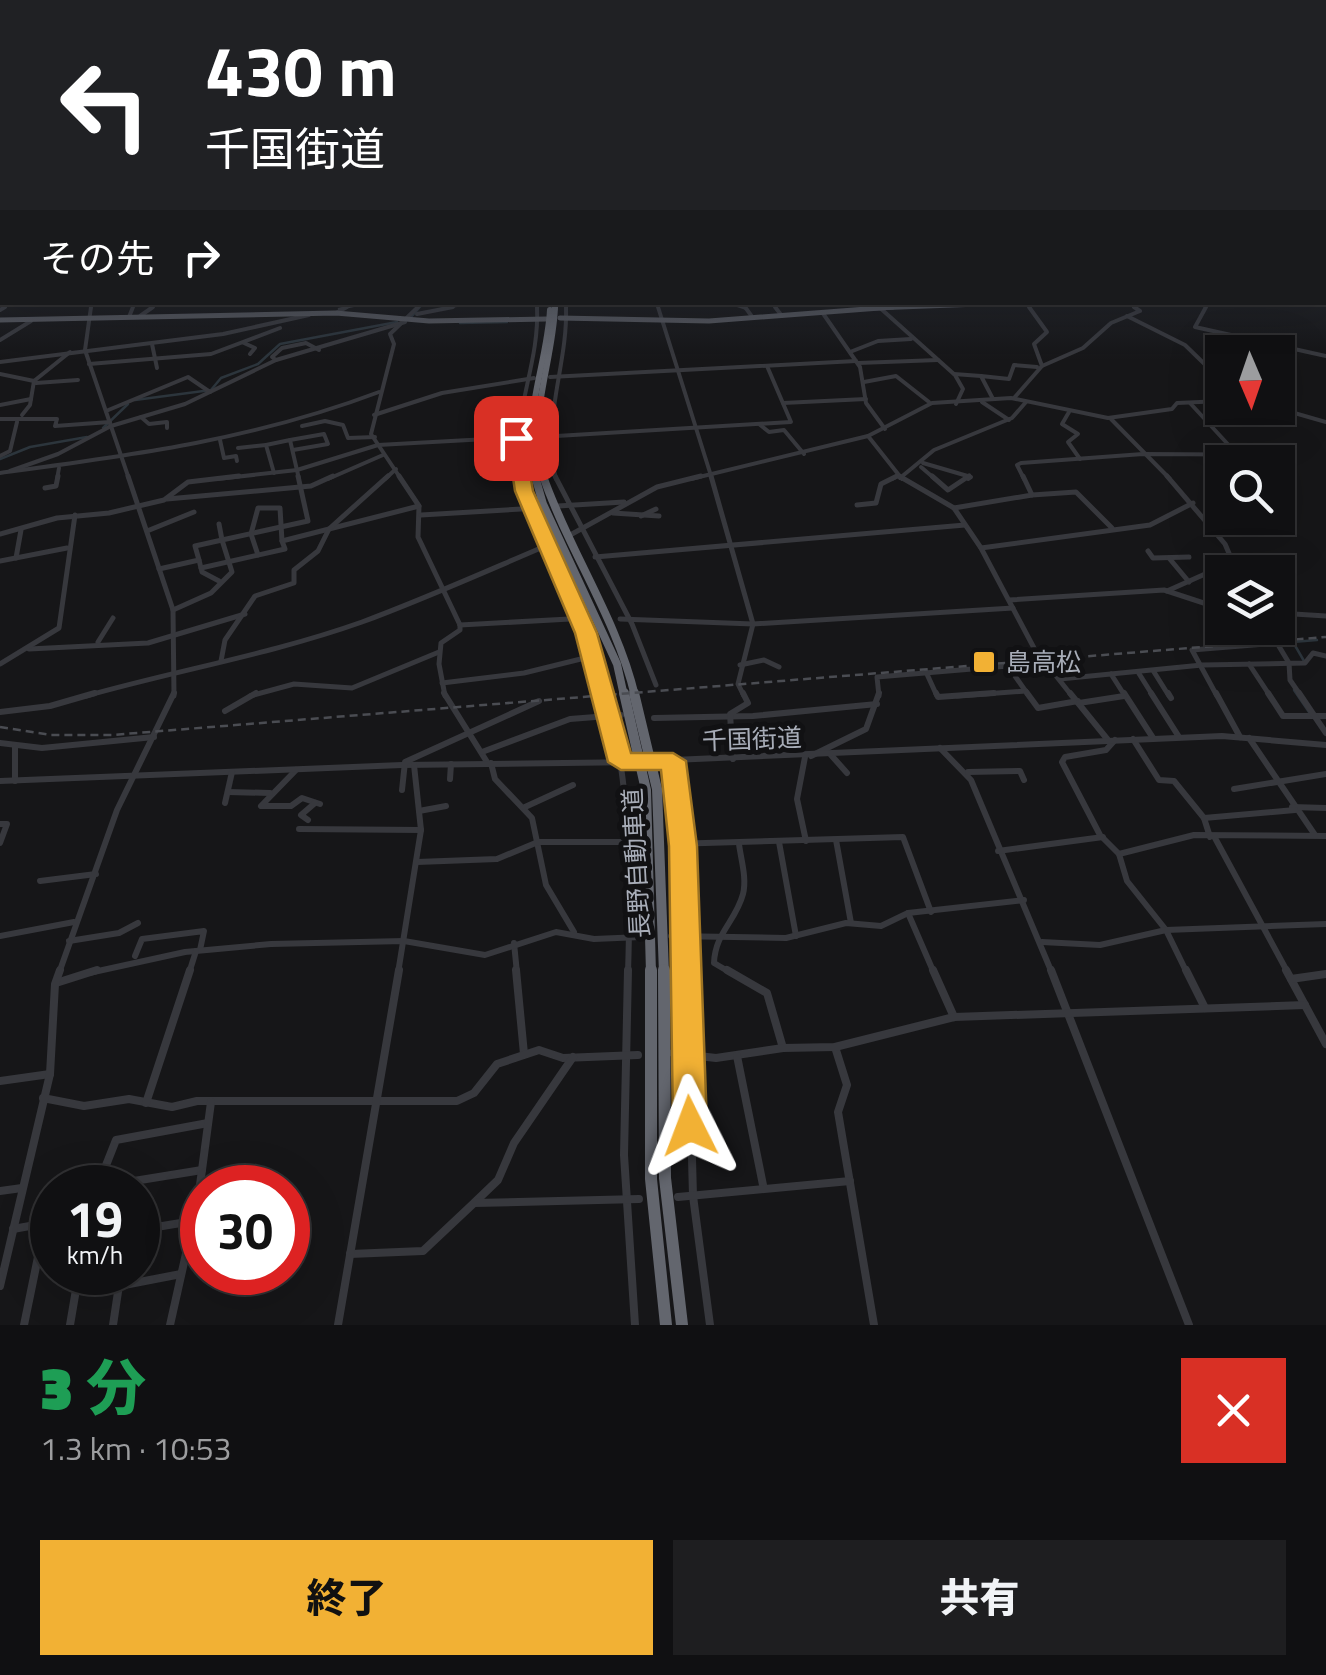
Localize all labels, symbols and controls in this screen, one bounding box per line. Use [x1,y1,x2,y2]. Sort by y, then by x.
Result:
text: 430 m [205,17,397,123]
icon: left [40,40,170,170]
text: 千国街道 [205,114,385,182]
text: その先 [40,229,154,287]
icon: right [174,230,229,285]
north arrow [1205,335,1295,425]
map controls [1205,335,1295,645]
pin [474,396,559,481]
icon: arrive [489,411,544,466]
button: search [1205,445,1295,535]
button: layers [1205,555,1295,645]
place label: 島高松 [1006,643,1081,681]
marker: 島高松 [971,649,997,675]
street label: 千国街道 [701,718,803,760]
street label: 長野自動車道 [613,787,659,939]
position arrow [638,1074,742,1178]
speed limit sign: 30 [180,1165,310,1295]
text: 19 [67,1180,123,1256]
text: km/h [67,1236,123,1274]
text: 3 分 [40,1341,146,1432]
button: close [1181,1358,1286,1463]
text: 1.3 km · 10:53 [40,1424,232,1472]
button: 終了 [40,1540,653,1655]
button: 共有 [673,1540,1286,1655]

